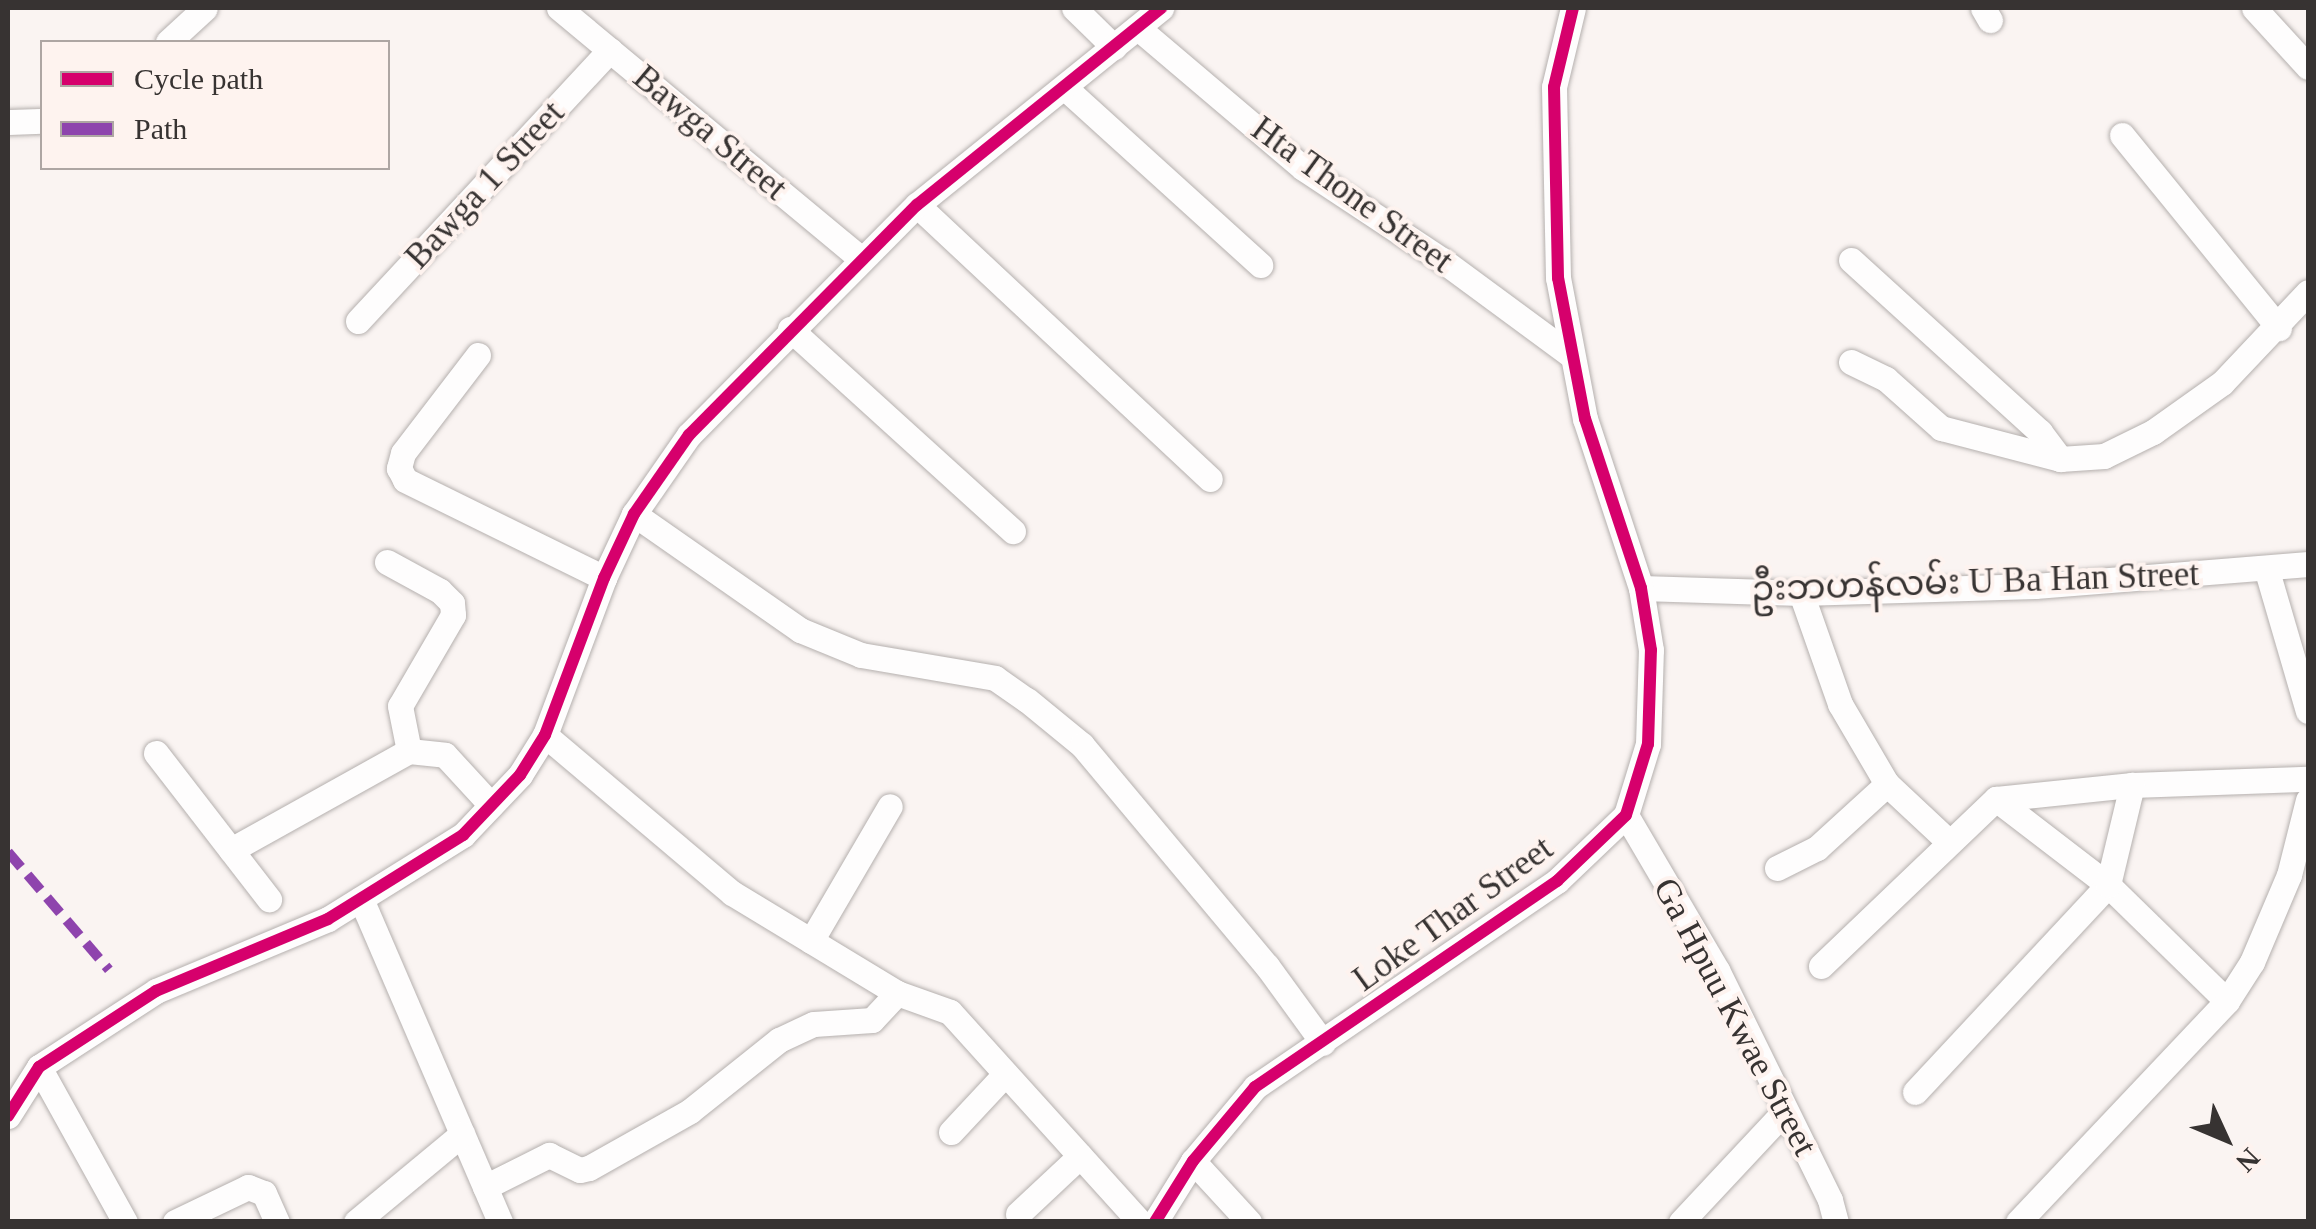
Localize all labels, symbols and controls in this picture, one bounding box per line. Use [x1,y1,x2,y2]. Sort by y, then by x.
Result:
legend [40,40,390,170]
street label: Bawga Street [625,57,795,209]
text: Cycle path [134,62,263,95]
street label: Bawga 1 Street [397,92,573,278]
street label: Hta Thone Street [1243,108,1461,282]
text: Path [134,112,187,145]
street label: ဦးဘဟန်လမ်း U Ba Han Street [1750,553,2200,611]
street label: Loke Thar Street [1345,827,1561,1001]
street label: Ga Hpuu Kwae Street [1644,871,1826,1163]
north arrow [2176,1089,2276,1189]
text: N [2230,1142,2266,1178]

